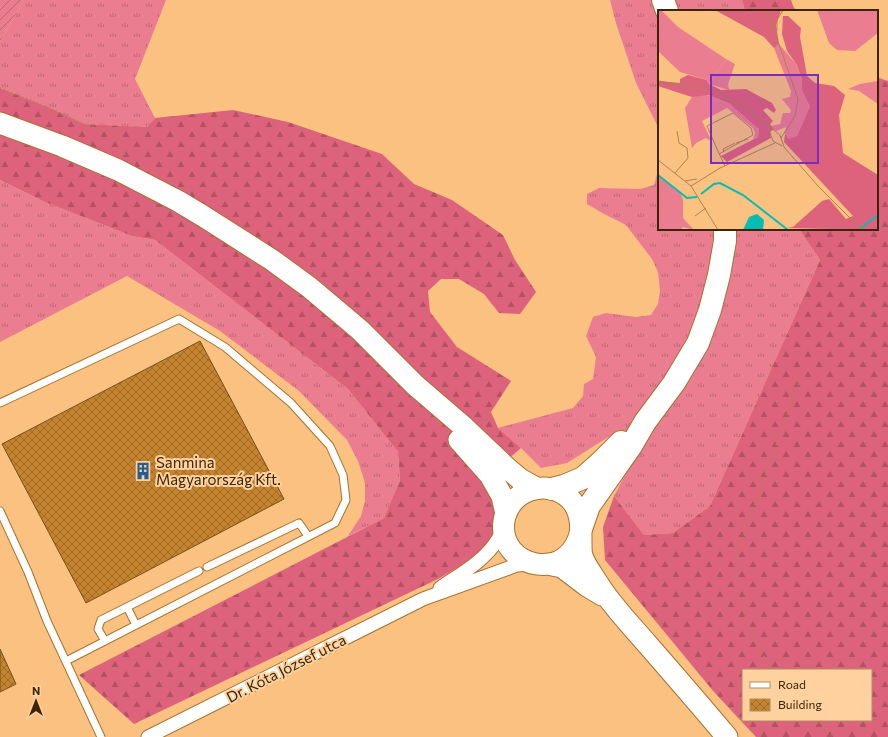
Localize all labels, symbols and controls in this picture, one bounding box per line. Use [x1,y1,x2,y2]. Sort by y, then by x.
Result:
inset map [658,10,878,230]
place label: Sanmina Magyarország Kft. [156,453,281,488]
building icon: Sanmina Magyarország Kft. [133,461,153,481]
street label: Dr. Kóta József utca [223,630,349,706]
legend [742,669,872,721]
text: Road [778,677,806,691]
north arrow [16,681,56,721]
text: N [32,684,40,697]
text: Building [778,697,822,711]

